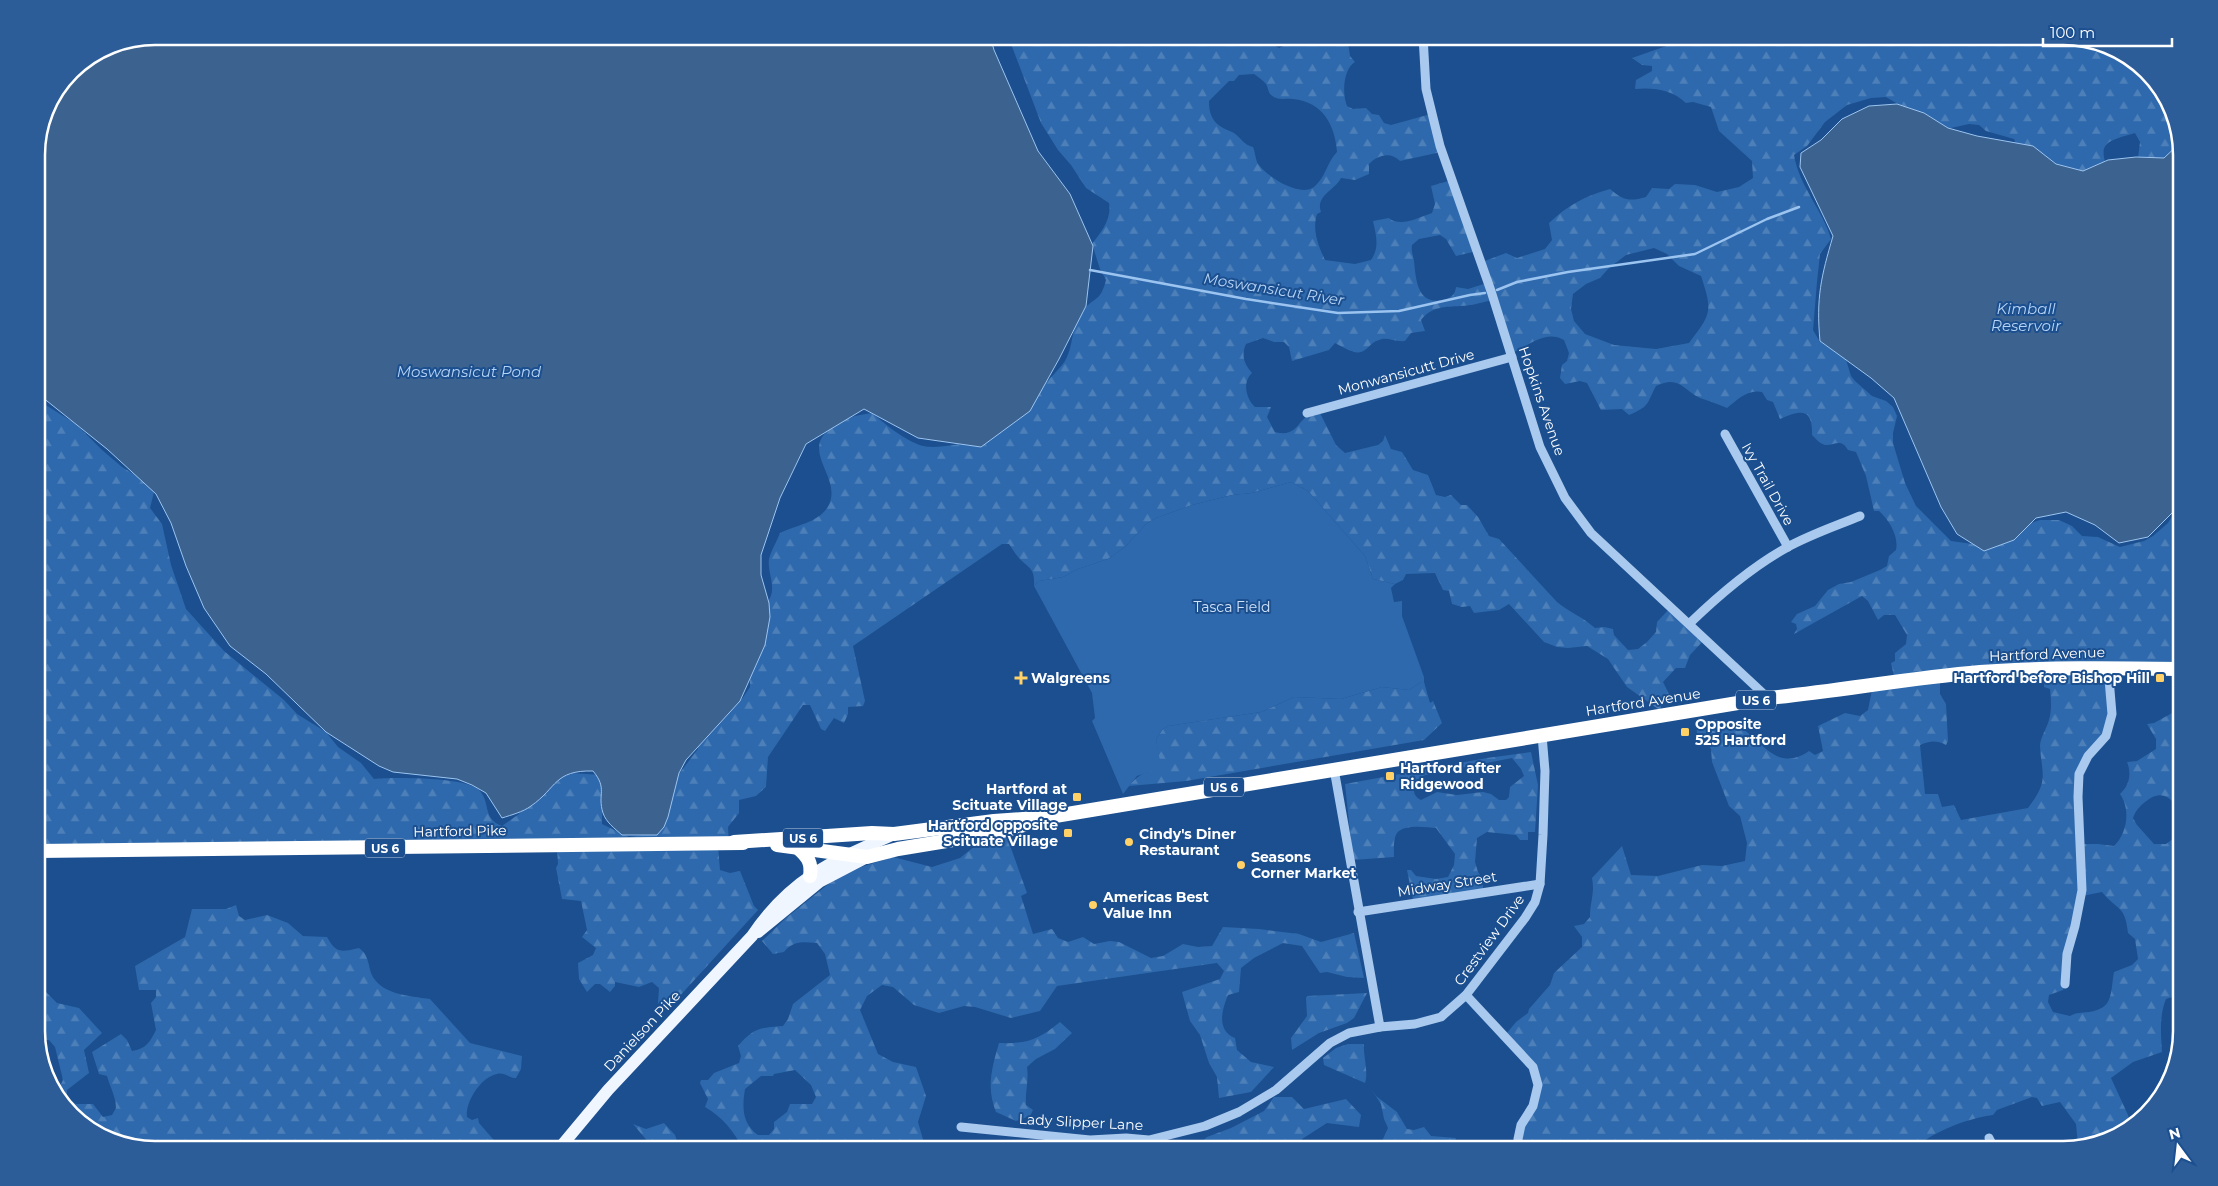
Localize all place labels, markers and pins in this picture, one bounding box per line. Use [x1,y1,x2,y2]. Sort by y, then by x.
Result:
place label: Walgreens [1031,669,1110,687]
place label: Hartford before Bishop Hill [1953,669,2150,687]
marker: Walgreens [1015,672,1027,684]
marker: Hartford before Bishop Hill [2154,672,2166,684]
place label: Opposite 525 Hartford [1695,715,1786,749]
marker: Opposite 525 Hartford [1679,726,1691,738]
place label: Hartford after Ridgewood [1400,759,1501,793]
marker: Hartford after Ridgewood [1384,770,1396,782]
place label: Hartford at Scituate Village [952,780,1067,814]
marker: Hartford at Scituate Village [1071,791,1083,803]
place label: Hartford opposite Scituate Village [928,816,1058,850]
place label: Cindy's Diner Restaurant [1139,825,1236,859]
marker: Hartford opposite Scituate Village [1062,827,1074,839]
marker: Cindy's Diner Restaurant [1123,836,1135,848]
place label: Seasons Corner Market [1251,848,1356,882]
marker: Seasons Corner Market [1235,859,1247,871]
place label: Americas Best Value Inn [1102,888,1209,922]
marker: Americas Best Value Inn [1087,899,1099,911]

